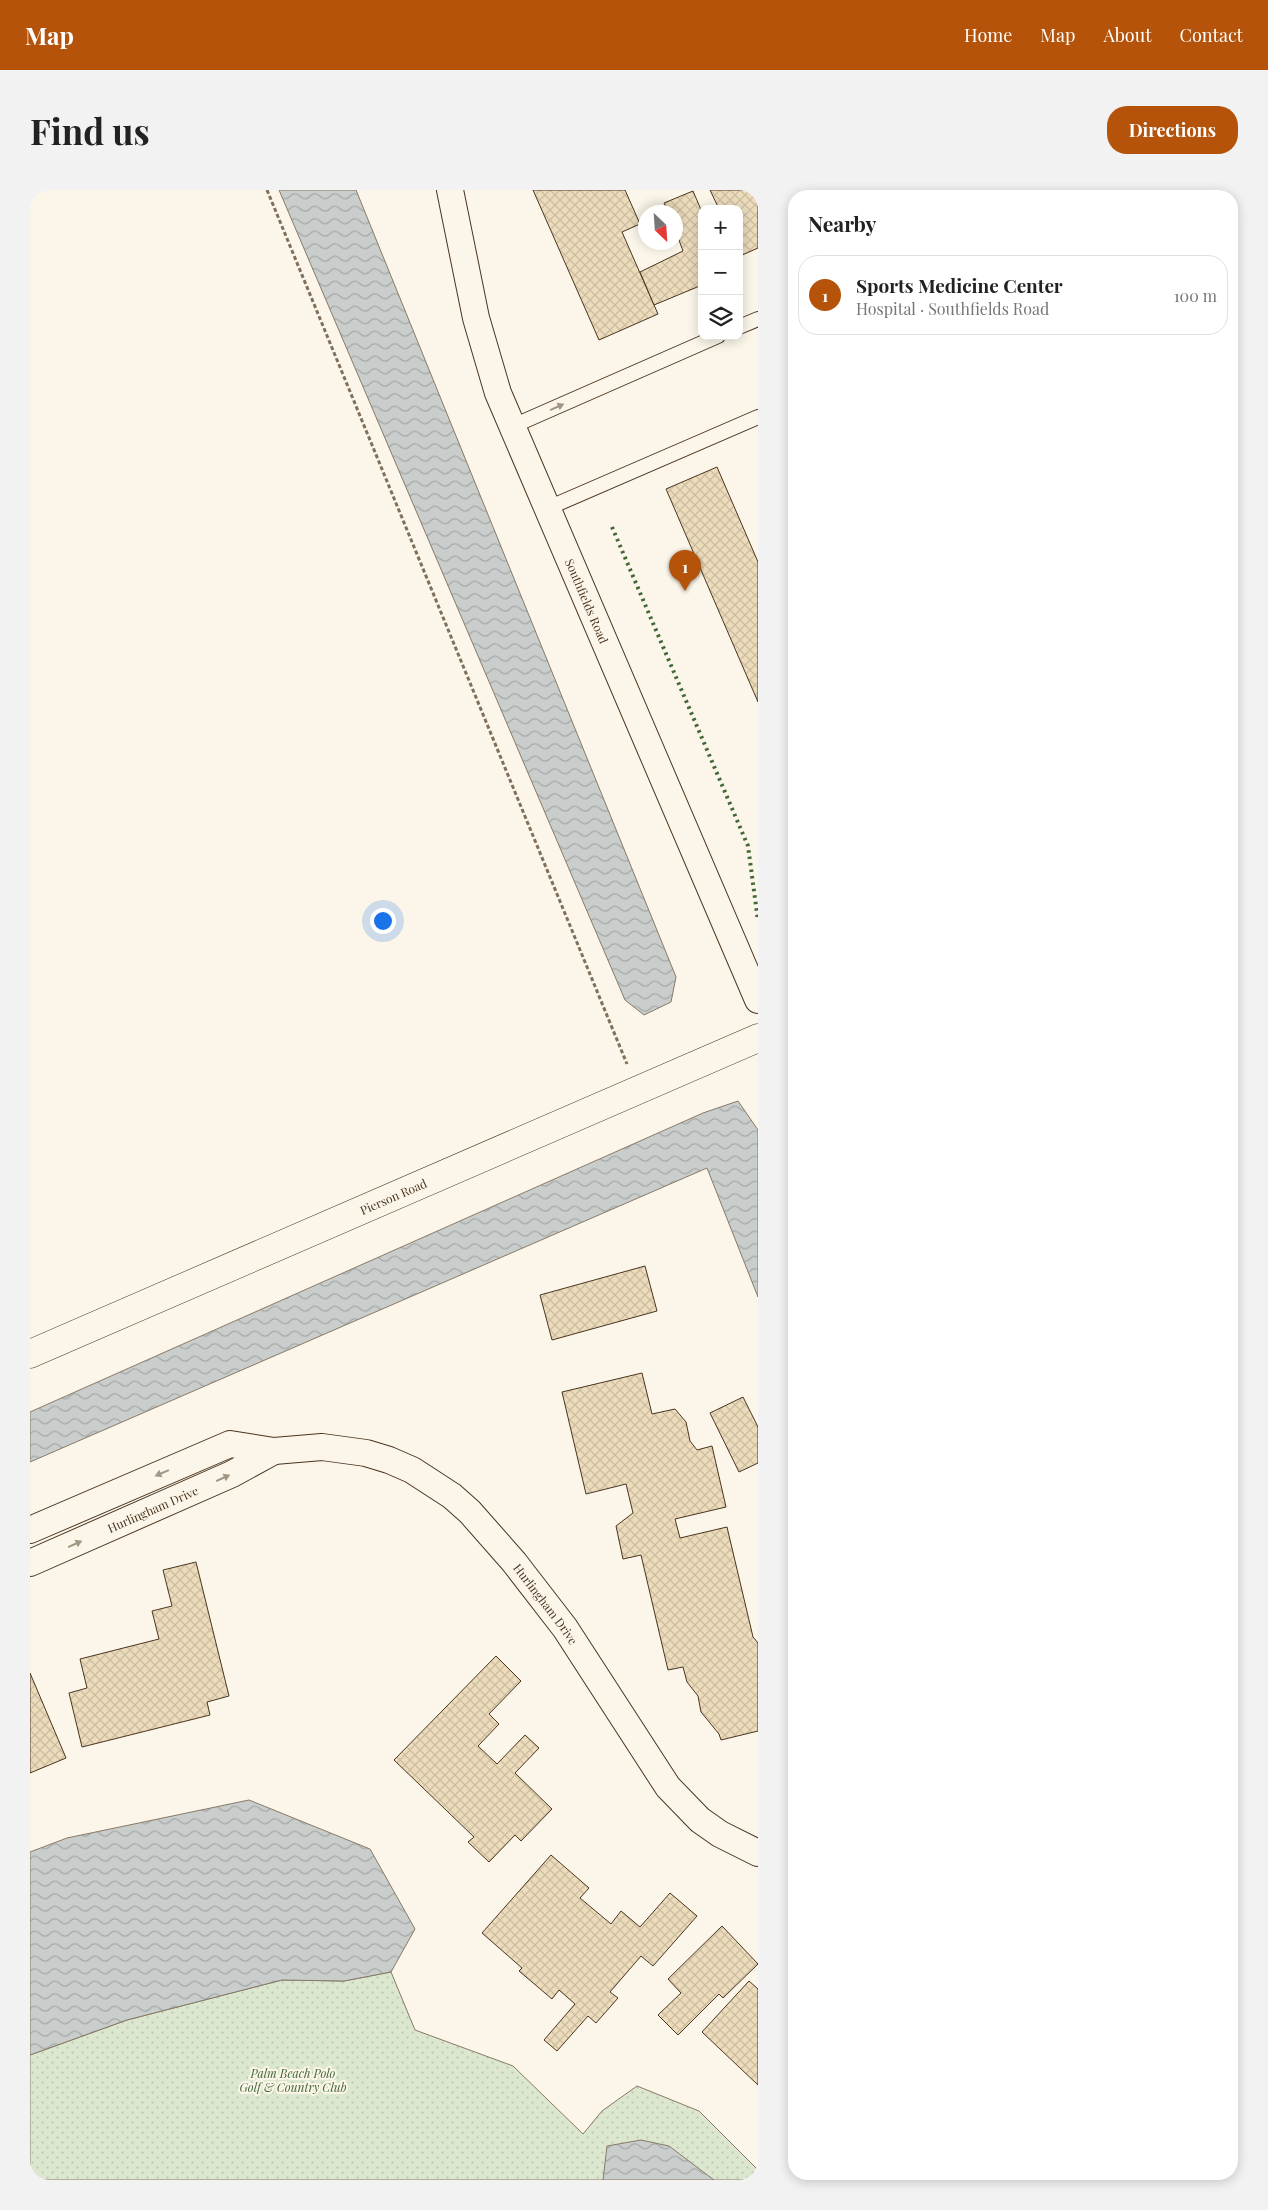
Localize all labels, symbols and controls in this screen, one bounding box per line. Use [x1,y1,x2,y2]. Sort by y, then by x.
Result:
text: Map [25,19,74,51]
text: Home [964,23,1012,47]
text: Map [1040,23,1075,47]
text: About [1103,23,1152,47]
text: Contact [1180,23,1243,47]
button: Directions [1107,106,1238,154]
text: Find us [30,107,150,154]
north arrow [638,205,683,250]
map controls [698,205,743,340]
button: + [698,205,743,250]
text: Nearby [808,209,877,237]
button: − [698,250,743,295]
text: Sports Medicine Center [856,272,1063,298]
text: 1 [822,285,828,306]
text: 100 m [1174,285,1217,306]
button: layers [698,295,743,340]
text: Hospital · Southfields Road [856,298,1049,319]
one-way arrow [550,402,564,410]
pin: 1 [669,550,701,591]
street label: Southfields Road [562,556,612,646]
your location [370,908,396,934]
street label: Pierson Road [357,1175,429,1218]
one-way arrow [155,1470,169,1478]
one-way arrow [216,1474,230,1482]
street label: Hurlingham Drive [105,1482,200,1536]
one-way arrow [68,1539,82,1547]
street label: Hurlingham Drive [510,1560,582,1647]
park label: Palm Beach Polo Golf & Country Club [239,2065,347,2095]

